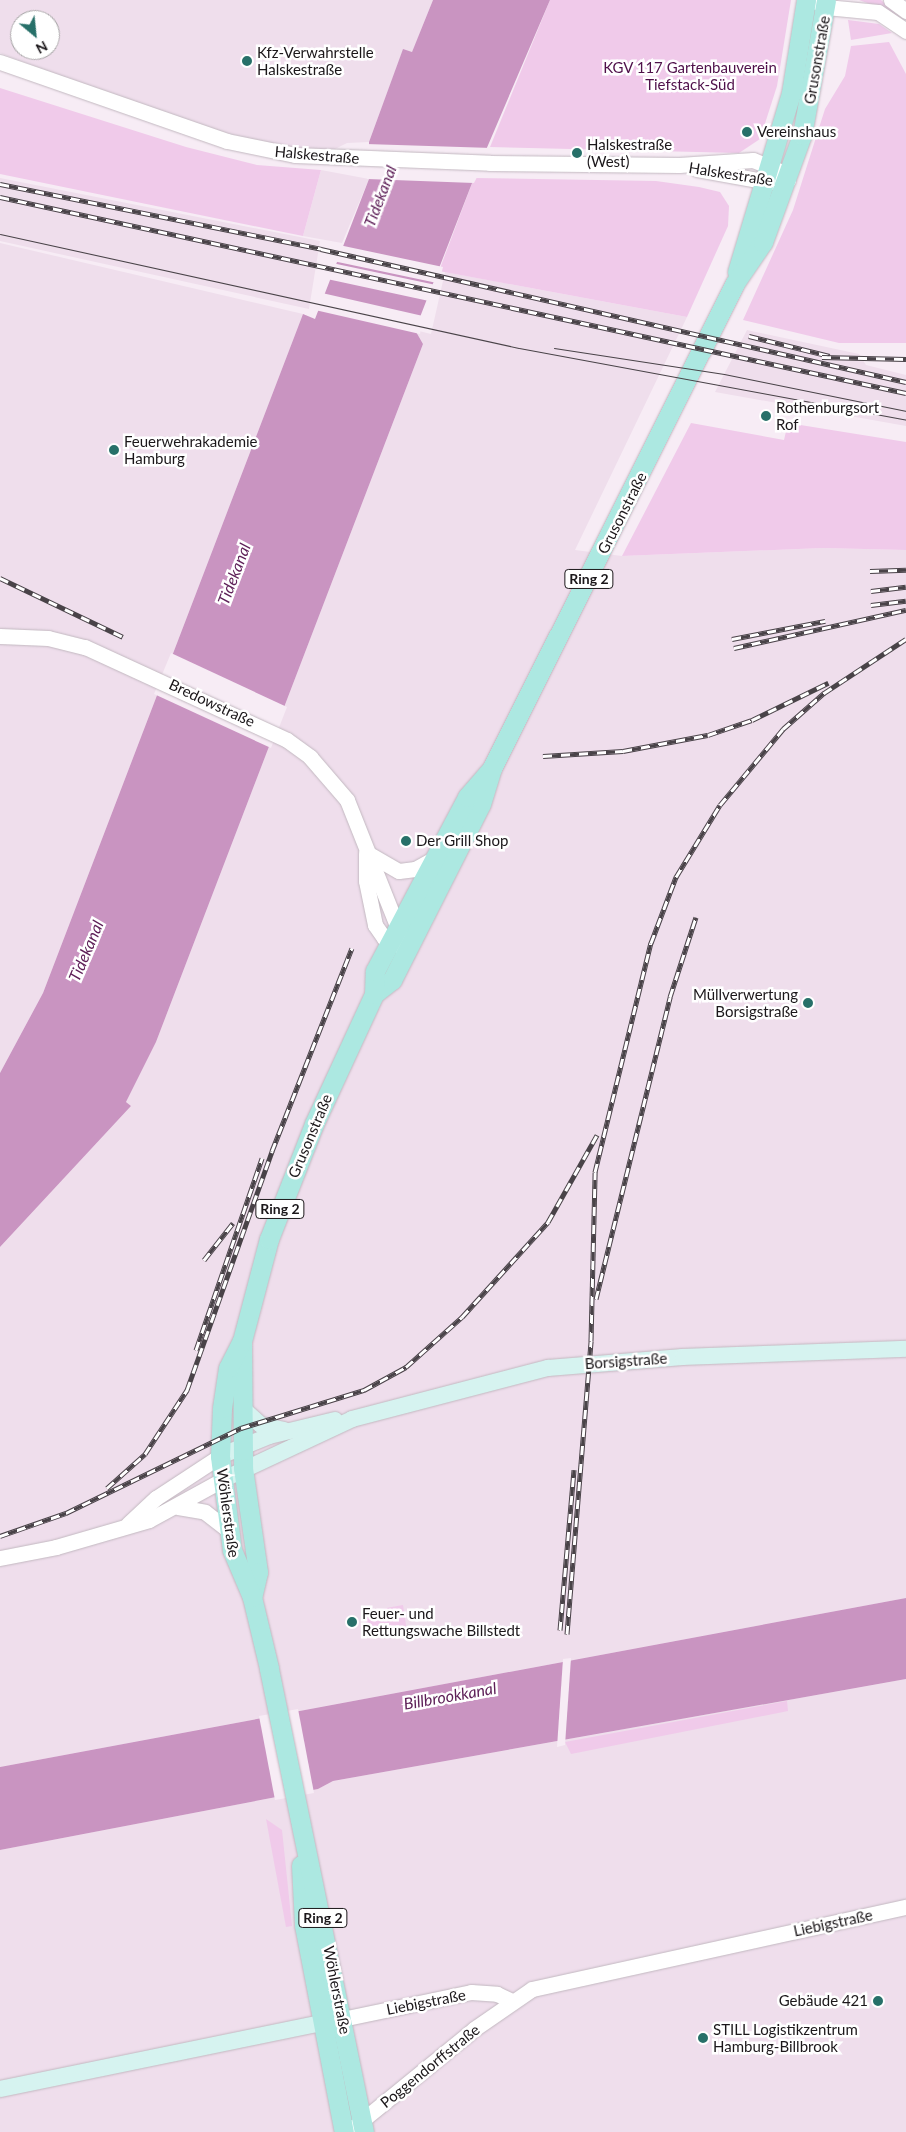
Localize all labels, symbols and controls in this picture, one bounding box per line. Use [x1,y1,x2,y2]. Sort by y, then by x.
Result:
north arrow [10,10,60,60]
street label: Grusonstraße [800,14,834,106]
text: N [33,38,51,58]
place label: Kfz-Verwahrstelle Halskestraße [257,43,374,78]
marker: Kfz-Verwahrstelle Halskestraße [241,55,253,67]
park label: KGV 117 Gartenbauverein Tiefstack-Süd [603,58,777,93]
place label: Vereinshaus [757,123,836,141]
marker: Vereinshaus [741,126,753,138]
place label: Halskestraße (West) [587,135,672,170]
street label: Halskestraße [274,142,360,168]
marker: Halskestraße (West) [571,147,583,159]
street label: Halskestraße [688,158,774,190]
water label: Tidekanal [360,163,400,229]
place label: Rothenburgsort Rof [776,398,879,433]
marker: Rothenburgsort Rof [760,410,772,422]
place label: Feuerwehrakademie Hamburg [124,432,258,467]
marker: Feuerwehrakademie Hamburg [108,444,120,456]
street label: Grusonstraße [594,469,650,557]
water label: Tidekanal [214,541,254,607]
road number: Ring 2 [564,568,614,590]
street label: Bredowstraße [166,675,258,731]
place label: Der Grill Shop [416,832,509,850]
marker: Der Grill Shop [400,835,412,847]
water label: Tidekanal [65,918,107,984]
place label: Müllverwertung Borsigstraße [693,985,798,1020]
marker: Müllverwertung Borsigstraße [802,997,814,1009]
street label: Grusonstraße [284,1091,336,1181]
road number: Ring 2 [255,1198,305,1220]
street label: Borsigstraße [584,1349,668,1373]
street label: Wöhlerstraße [213,1467,243,1559]
place label: Feuer- und Rettungswache Billstedt [362,1604,520,1639]
marker: Feuer- und Rettungswache Billstedt [346,1616,358,1628]
water label: Billbrookkanal [402,1678,498,1714]
road number: Ring 2 [298,1906,348,1930]
street label: Liebigstraße [792,1906,874,1940]
street label: Wöhlerstraße [320,1944,354,2036]
street label: Liebigstraße [385,1986,467,2018]
place label: Gebäude 421 [779,1992,868,2010]
marker: Gebäude 421 [872,1995,884,2007]
street label: Poggendorffstraße [377,2020,483,2112]
place label: STILL Logistikzentrum Hamburg-Billbrook [713,2020,858,2055]
marker: STILL Logistikzentrum Hamburg-Billbrook [697,2032,709,2044]

